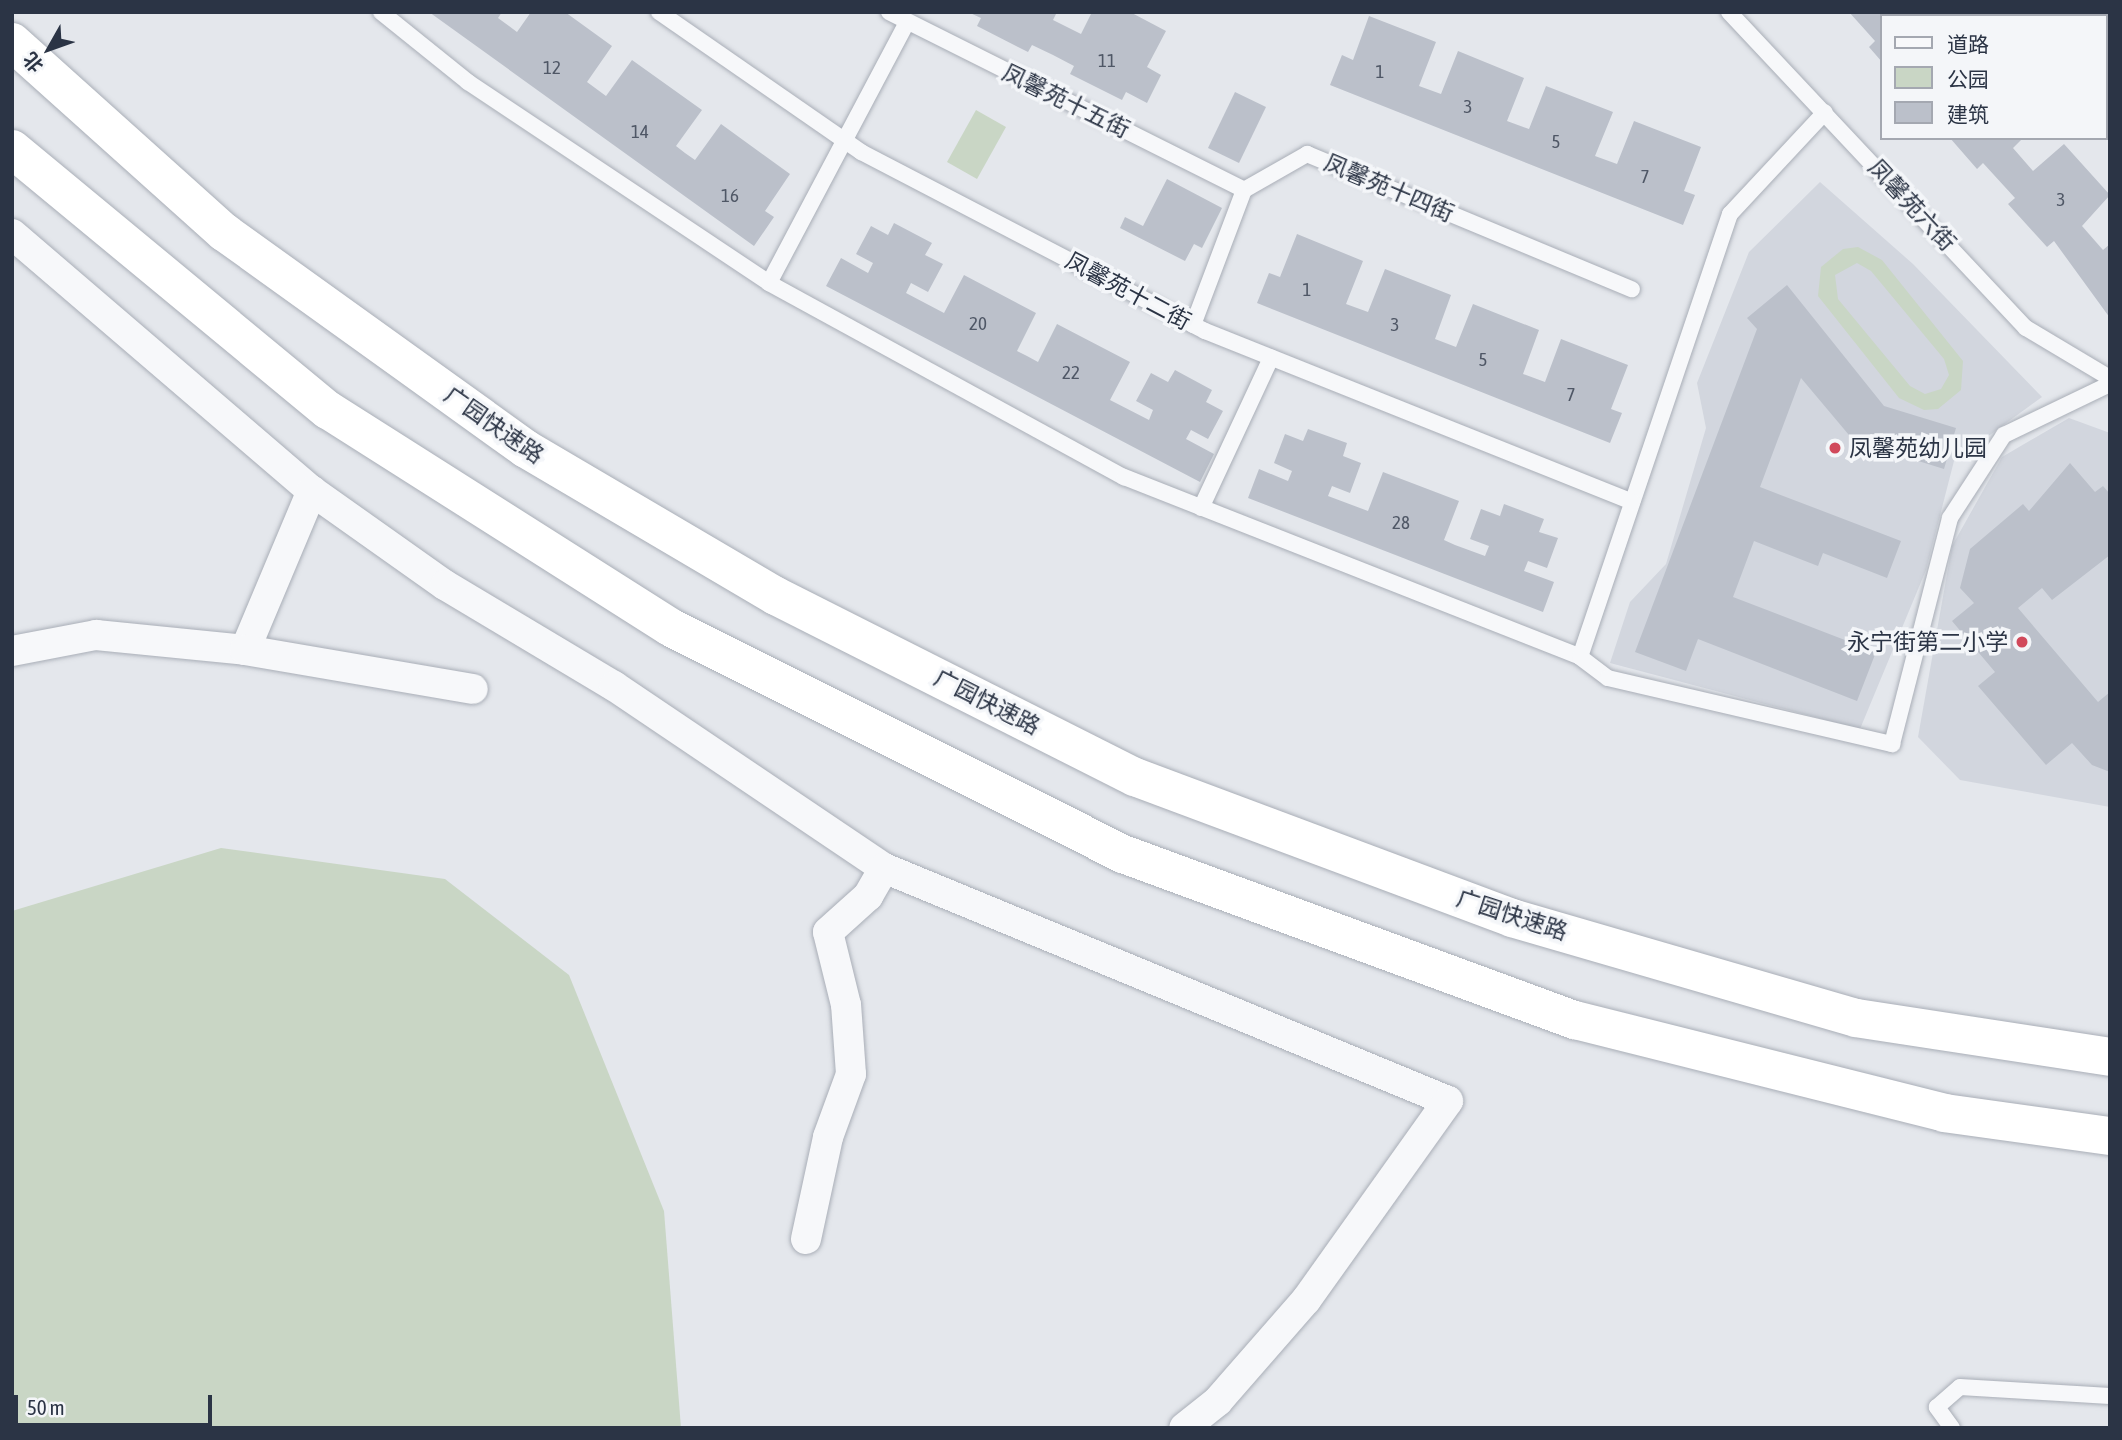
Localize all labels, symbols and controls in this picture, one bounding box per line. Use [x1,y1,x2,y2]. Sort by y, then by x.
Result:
north arrow [14,14,84,84]
legend [1881,14,2108,140]
text: 道路 [1947,32,1989,56]
text: 北 [18,48,47,77]
house number: 11 [1098,50,1116,72]
house number: 12 [543,57,561,79]
street label: 凤馨苑十五街 [998,58,1134,144]
house number: 1 [1376,61,1384,83]
text: 公园 [1947,67,1989,91]
house number: 3 [1464,96,1472,118]
text: 建筑 [1947,102,1989,126]
house number: 14 [631,121,649,143]
house number: 5 [1552,131,1560,153]
street label: 凤馨苑十四街 [1320,148,1458,228]
street label: 凤馨苑六街 [1863,154,1961,256]
house number: 7 [1641,166,1649,188]
house number: 16 [721,185,739,207]
house number: 3 [2057,189,2065,211]
street label: 凤馨苑十二街 [1061,246,1195,336]
house number: 1 [1303,279,1311,301]
house number: 20 [969,313,987,335]
house number: 3 [1391,314,1399,336]
house number: 5 [1479,349,1487,371]
house number: 22 [1062,362,1080,384]
street label: 广园快速路 [439,381,549,469]
house number: 7 [1567,384,1575,406]
place label: 凤馨苑幼儿园 [1849,434,1987,462]
marker: 凤馨苑幼儿园 [1827,440,1843,456]
house number: 28 [1392,512,1410,534]
place label: 永宁街第二小学 [1847,628,2008,656]
marker: 永宁街第二小学 [2014,634,2030,650]
street label: 广园快速路 [930,664,1044,740]
street label: 广园快速路 [1453,884,1571,946]
scale bar [18,1380,215,1424]
text: 50 m [27,1395,65,1419]

